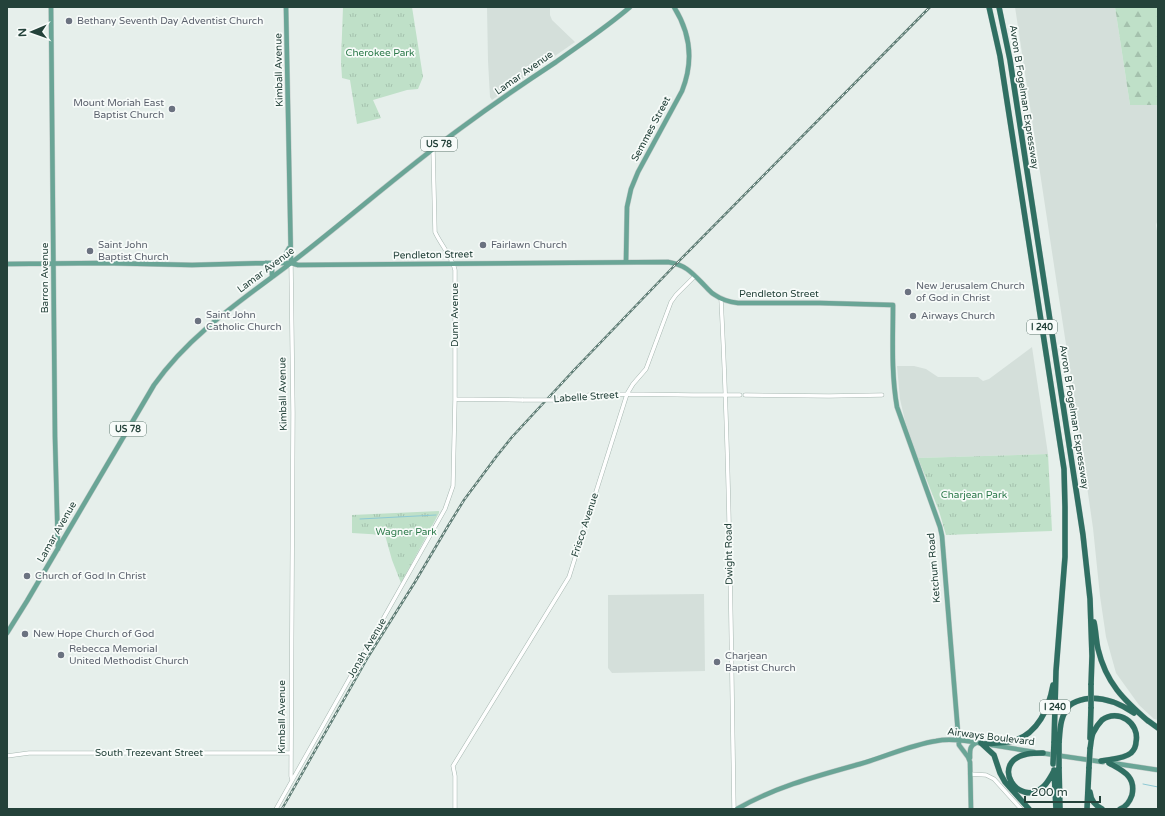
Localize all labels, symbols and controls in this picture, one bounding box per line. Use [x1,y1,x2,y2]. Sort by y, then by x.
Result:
north arrow [12,12,52,52]
place label: Bethany Seventh Day Adventist Church [77,15,263,27]
marker: Bethany Seventh Day Adventist Church [64,16,74,26]
street label: Avron B Fogelman Expressway [1007,24,1041,171]
text: N [16,28,29,37]
street label: Kimball Avenue [272,33,286,107]
park label: Cherokee Park [345,47,415,59]
street label: Lamar Avenue [493,48,556,98]
street label: Semmes Street [629,94,673,164]
place label: Mount Moriah East Baptist Church [73,97,164,121]
marker: Mount Moriah East Baptist Church [167,104,177,114]
road number: US 78 [421,137,457,151]
place label: Saint John Baptist Church [98,239,169,263]
place label: Fairlawn Church [491,239,567,251]
marker: Fairlawn Church [478,240,488,250]
street label: Barron Avenue [39,242,51,313]
street label: Lamar Avenue [235,244,297,295]
marker: Saint John Baptist Church [85,246,95,256]
street label: Pendleton Street [393,248,473,262]
place label: New Jerusalem Church of God in Christ [916,280,1025,304]
street label: Dunn Avenue [449,283,461,347]
marker: New Jerusalem Church of God in Christ [903,287,913,297]
street label: Pendleton Street [739,288,819,300]
place label: Saint John Catholic Church [206,309,282,333]
place label: Airways Church [921,310,995,322]
marker: Airways Church [908,311,918,321]
marker: Saint John Catholic Church [193,316,203,326]
road number: I 240 [1027,320,1057,334]
street label: Avron B Fogelman Expressway [1057,344,1091,491]
street label: Kimball Avenue [276,357,290,431]
street label: Labelle Street [553,389,619,405]
road number: US 78 [110,422,146,436]
park label: Charjean Park [941,489,1008,501]
street label: Frisco Avenue [569,491,601,559]
street label: Lamar Avenue [35,499,79,565]
street label: Dwight Road [722,523,736,585]
park label: Wagner Park [375,526,437,538]
street label: Ketchum Road [925,532,943,604]
place label: Church of God In Christ [35,570,146,582]
marker: Church of God In Christ [22,571,32,581]
street label: Jonah Avenue [345,616,389,680]
place label: New Hope Church of God [33,628,154,640]
marker: New Hope Church of God [20,629,30,639]
place label: Rebecca Memorial United Methodist Church [69,643,189,667]
marker: Rebecca Memorial United Methodist Church [56,650,66,660]
place label: Charjean Baptist Church [725,650,796,674]
marker: Charjean Baptist Church [712,657,722,667]
street label: Kimball Avenue [276,680,288,754]
road number: I 240 [1040,700,1070,714]
street label: Airways Boulevard [947,726,1035,748]
street label: South Trezevant Street [95,747,203,759]
scale bar [1025,778,1100,804]
text: 200 m [1031,785,1068,799]

